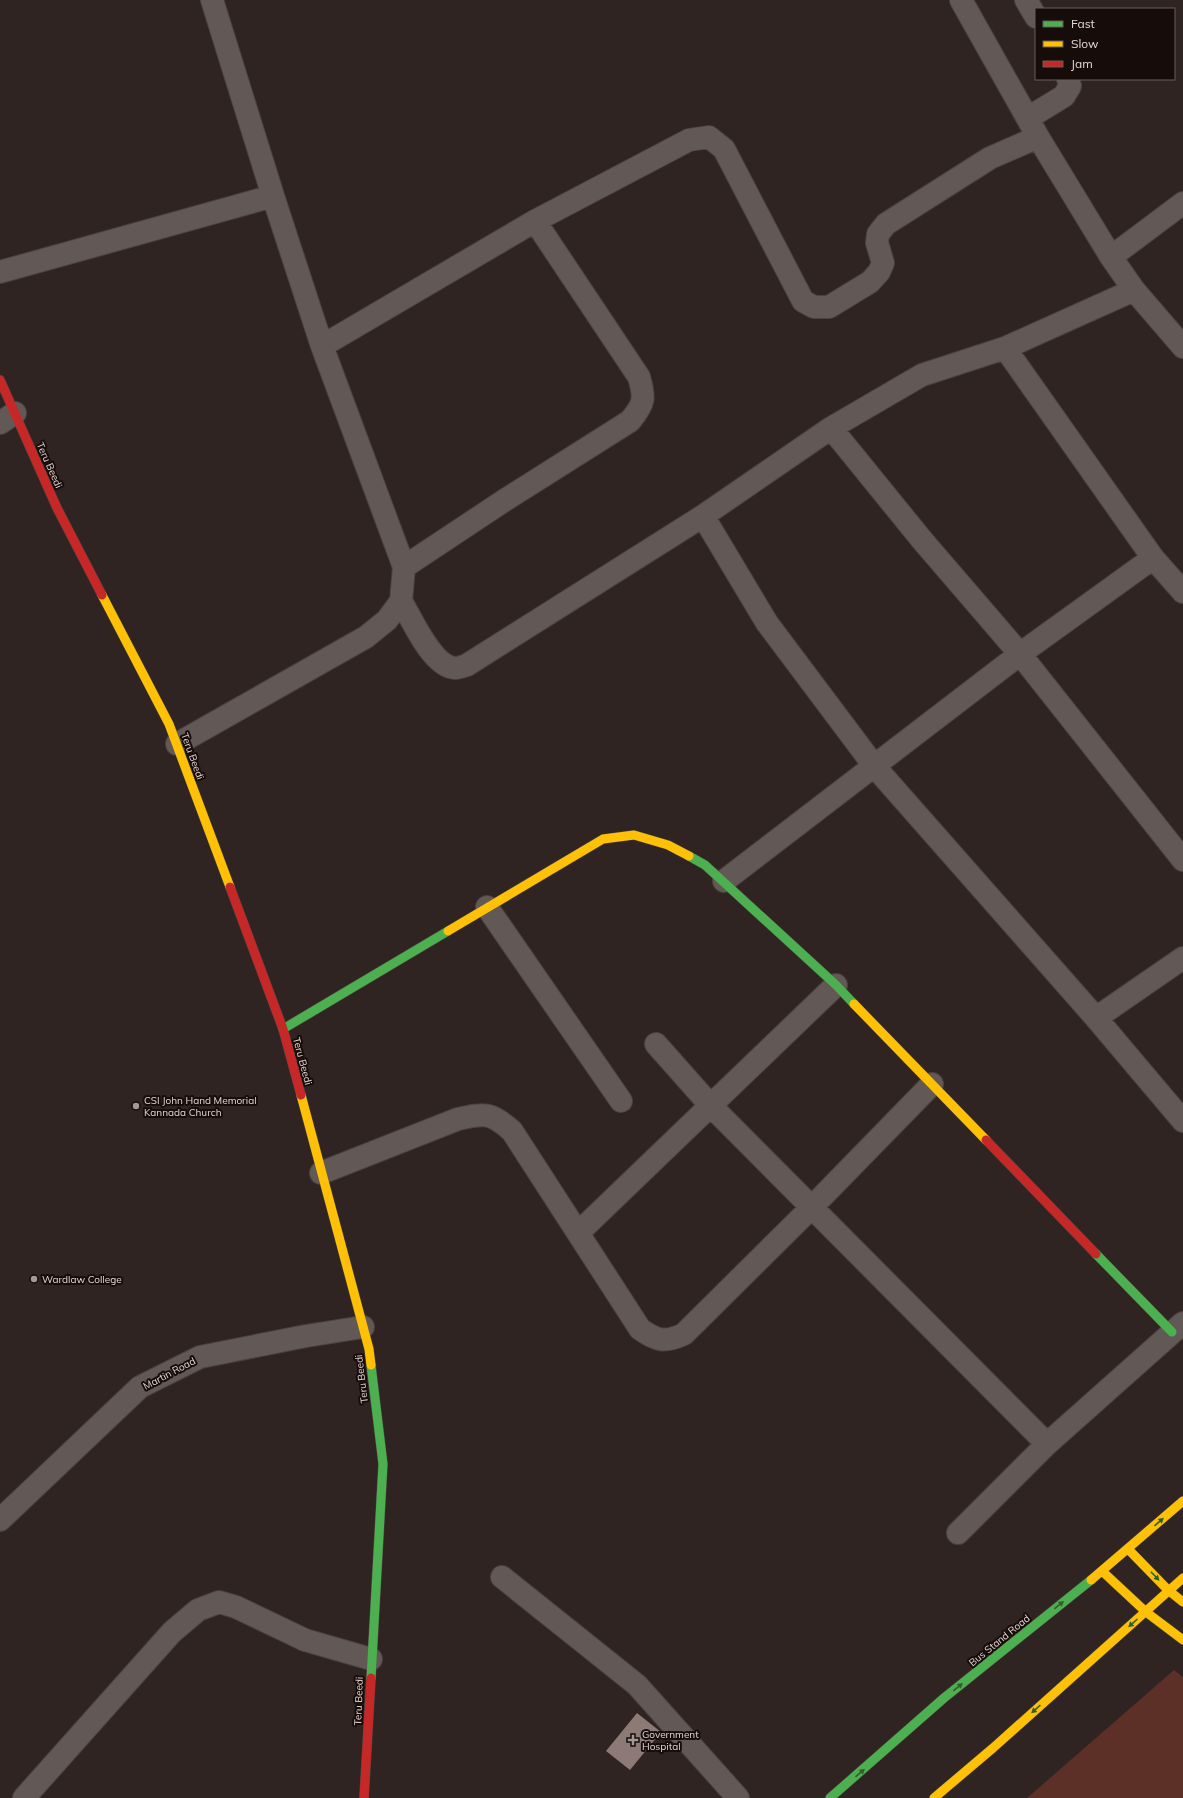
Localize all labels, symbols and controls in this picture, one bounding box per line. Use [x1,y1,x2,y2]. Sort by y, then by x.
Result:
legend [1035,8,1175,80]
text: Fast [1071,16,1095,31]
text: Slow [1071,36,1099,51]
text: Jam [1071,56,1093,71]
street label: Teru Beedi [34,440,65,490]
street label: Teru Beedi [178,731,207,781]
street label: Teru Beedi [290,1036,315,1086]
place label: CSI John Hand Memorial Kannada Church [144,1094,257,1119]
marker: CSI John Hand Memorial Kannada Church [131,1101,141,1111]
place label: Wardlaw College [42,1273,122,1286]
marker: Wardlaw College [29,1274,39,1284]
street label: Martin Road [141,1354,198,1393]
street label: Teru Beedi [352,1354,371,1404]
one-way arrow [1153,1518,1164,1527]
one-way arrow [1150,1571,1160,1581]
one-way arrow [1053,1601,1064,1610]
street label: Bus Stand Road [966,1612,1032,1669]
one-way arrow [1128,1618,1139,1627]
street label: Teru Beedi [351,1676,366,1726]
one-way arrow [952,1683,963,1692]
one-way arrow [1032,1704,1041,1713]
place label: Government Hospital [642,1728,699,1753]
marker: Government Hospital [627,1734,639,1746]
one-way arrow [855,1768,865,1777]

